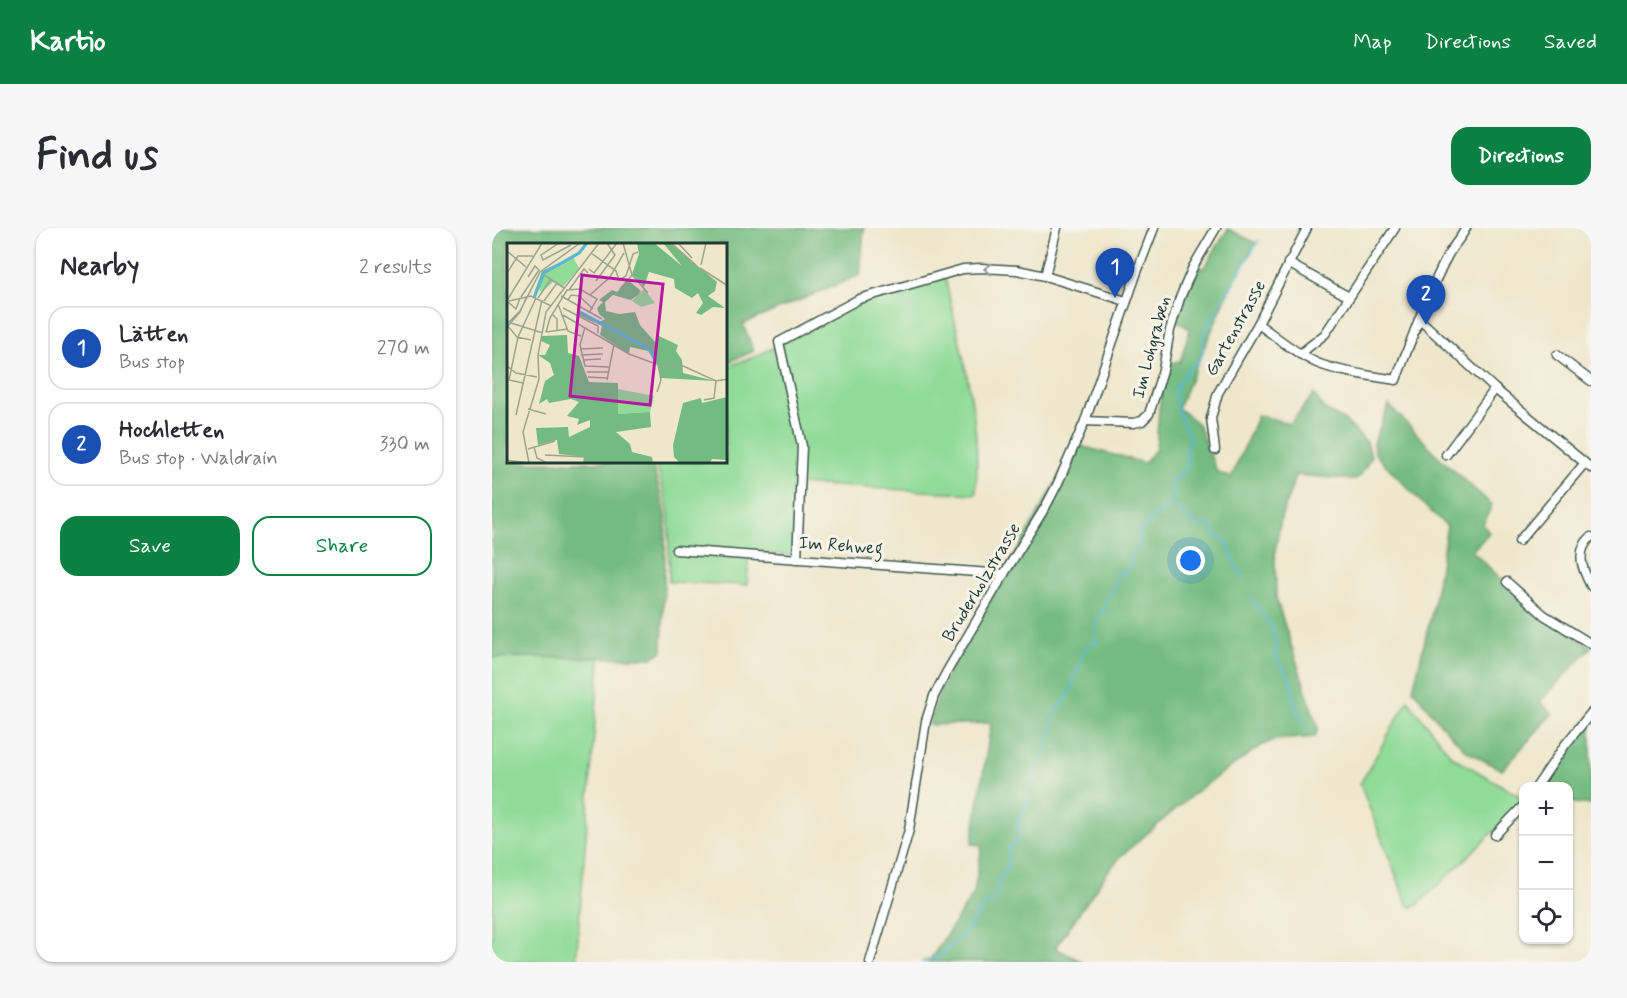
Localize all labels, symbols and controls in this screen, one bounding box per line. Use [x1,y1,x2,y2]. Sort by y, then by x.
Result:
text: Kartio [30,24,106,61]
text: Map [1353,28,1392,56]
text: Directions [1425,28,1511,56]
text: Saved [1544,28,1597,56]
button: Directions [1451,127,1591,185]
text: Find us [36,129,158,184]
inset map [507,243,728,464]
pin: 1 [1096,248,1134,298]
text: Nearby [60,250,139,284]
text: 2 results [359,254,432,281]
one-way arrow [983,262,992,275]
street label: Gartenstrasse [1200,276,1272,381]
pin: 2 [1406,276,1446,325]
street label: Im Lohgraben [1127,293,1177,401]
text: Lätten [119,321,188,349]
text: 1 [77,335,86,362]
text: 270 m [377,335,430,362]
text: Bus stop [119,349,185,376]
text: Hochletten [119,417,224,445]
text: 2 [77,431,86,458]
text: 330 m [379,431,430,458]
text: Bus stop · Waldrain [119,445,278,472]
button: Save [60,516,240,576]
button: Share [252,516,432,576]
street label: Bruderholzstrasse [937,519,1027,646]
street label: Im Rehweg [798,531,884,563]
your location [1176,546,1205,575]
map controls [1519,782,1573,944]
button: + [1519,782,1573,836]
button: − [1519,836,1573,890]
button: locate [1519,890,1573,944]

